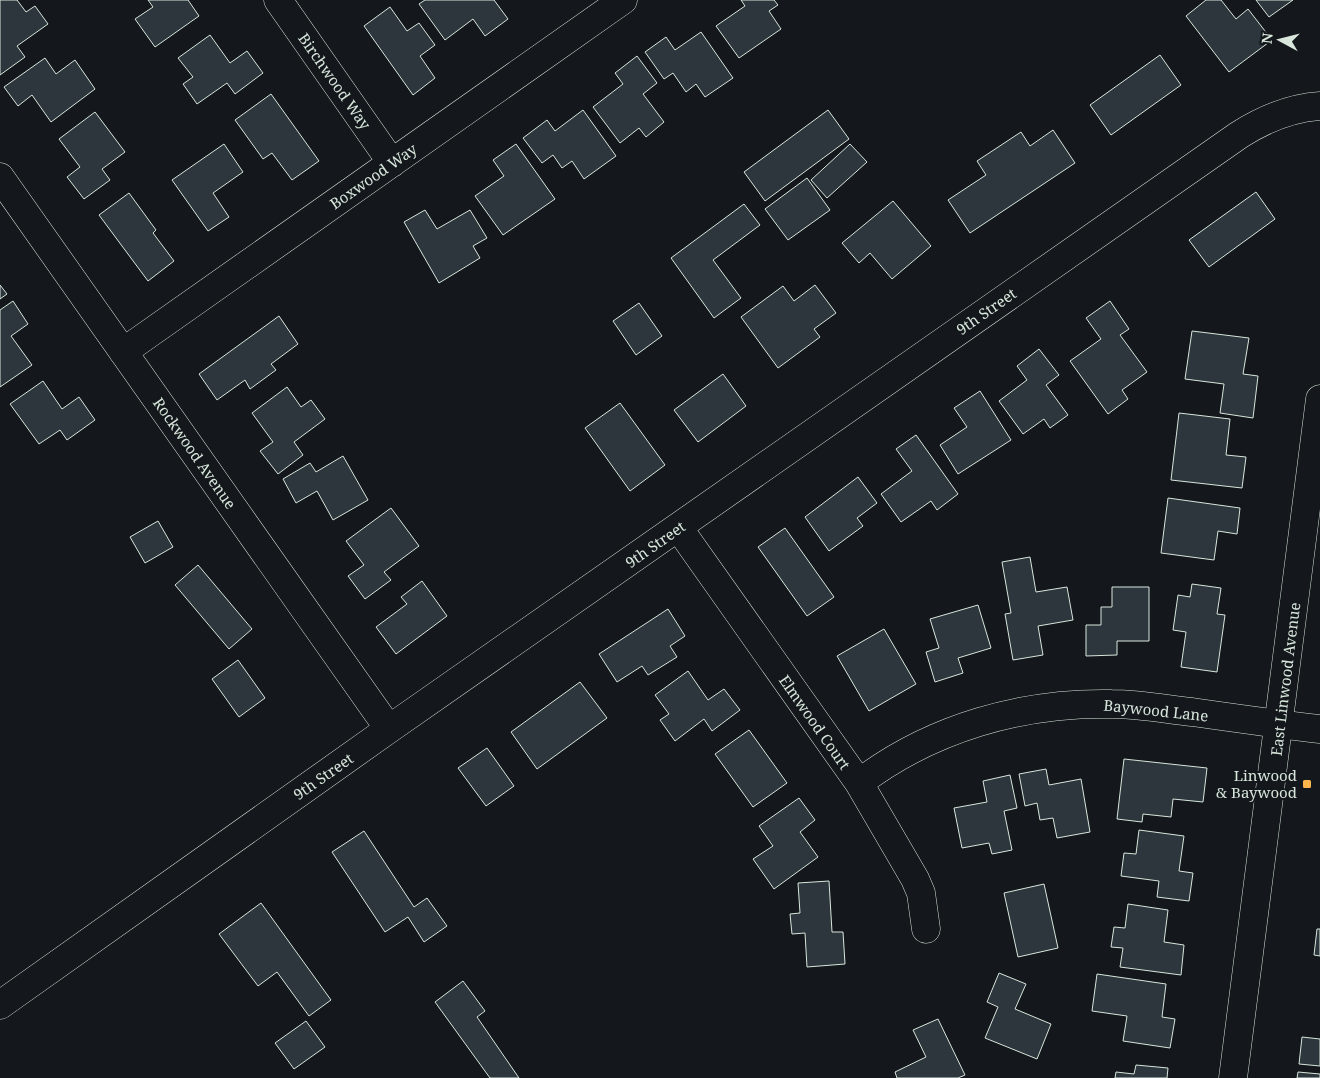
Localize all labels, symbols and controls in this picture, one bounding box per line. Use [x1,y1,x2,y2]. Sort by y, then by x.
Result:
north arrow [1255,15,1305,65]
street label: Birchwood Way [294,29,376,134]
text: N [1256,32,1277,45]
street label: Boxwood Way [326,138,421,213]
street label: 9th Street [952,283,1020,339]
street label: Rockwood Avenue [149,393,241,513]
street label: 9th Street [621,516,689,572]
street label: East Linwood Avenue [1266,601,1304,757]
street label: Elmwood Court [775,671,855,773]
street label: Baywood Lane [1103,695,1209,725]
street label: 9th Street [289,748,357,804]
place label: Linwood & Baywood [1216,765,1297,802]
marker: Linwood & Baywood [1301,778,1313,790]

